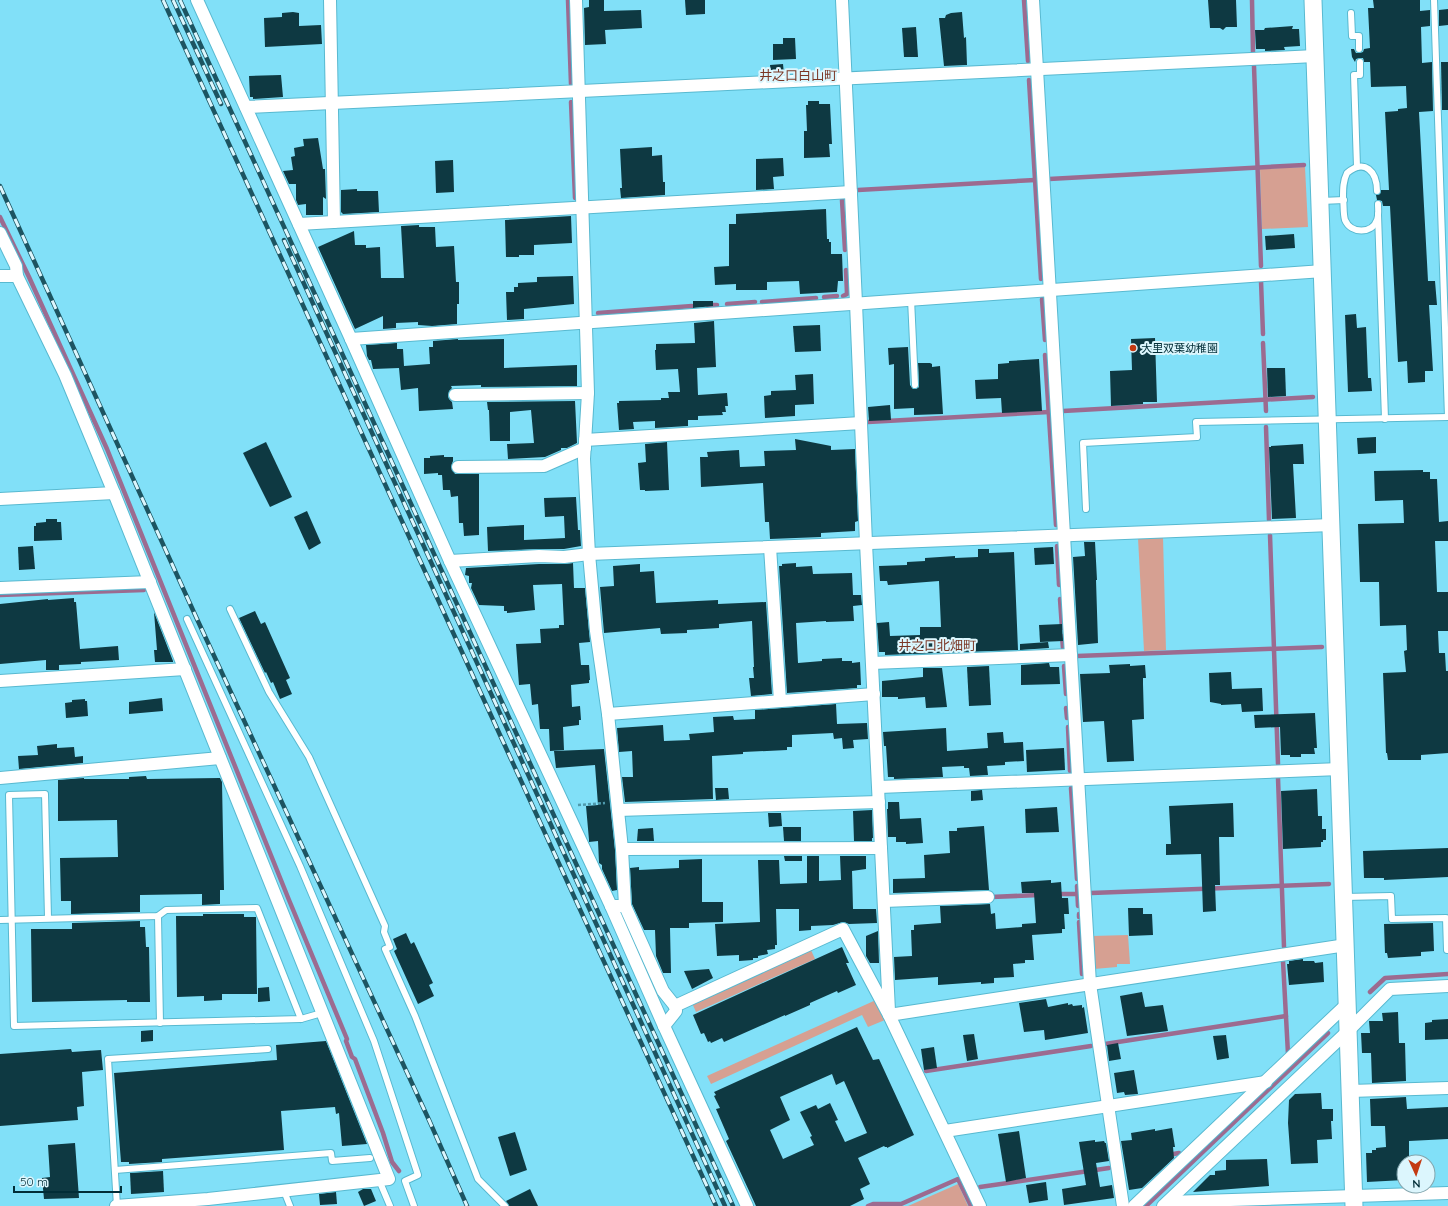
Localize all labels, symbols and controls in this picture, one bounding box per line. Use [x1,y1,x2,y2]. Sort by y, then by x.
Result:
district label: 井之口白山町 [759,67,837,83]
place label: 大里双葉幼稚園 [1141,341,1218,355]
marker: 大里双葉幼稚園 [1128,343,1138,353]
district label: 井之口北畑町 [898,637,976,653]
north arrow [1396,1154,1436,1194]
scale bar [14,1168,121,1194]
text: 50 m [20,1174,48,1189]
text: N [1412,1177,1421,1191]

